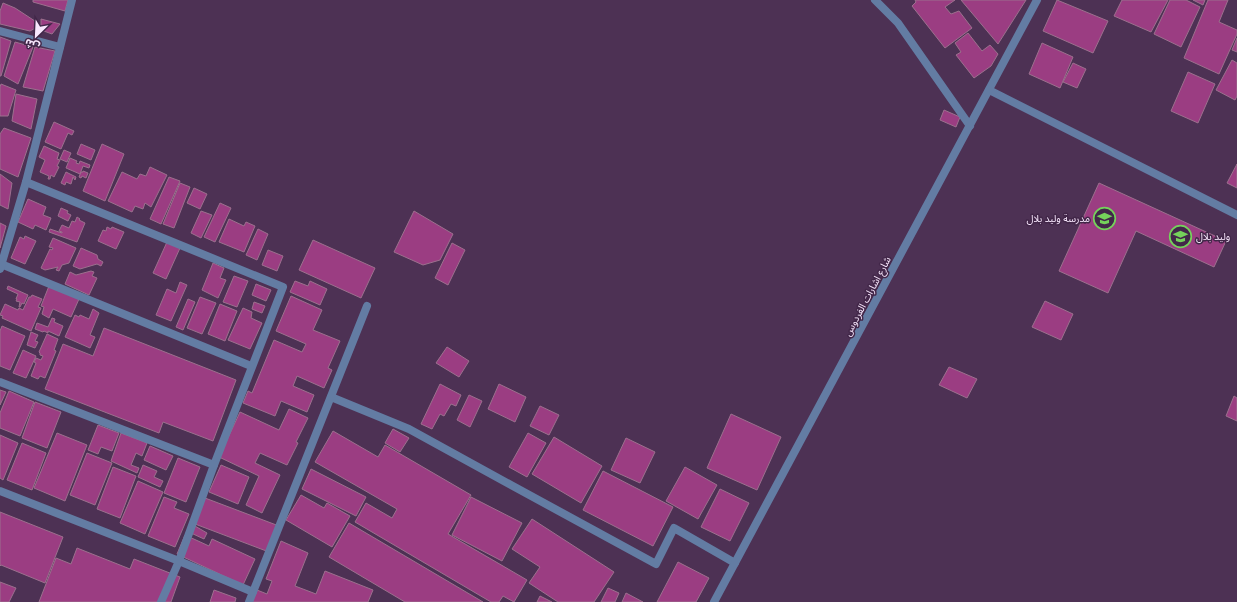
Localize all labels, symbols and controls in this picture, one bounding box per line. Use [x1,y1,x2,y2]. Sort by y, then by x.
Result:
north arrow [16,16,56,56]
text: ش [22,36,42,55]
school or university icon: مدرسة وليد بلال [1092,205,1118,231]
place label: مدرسة وليد بلال [1026,212,1090,225]
school or university icon: وليد بلال [1168,223,1194,249]
place label: وليد بلال [1196,230,1230,243]
street label: شارع اشارات الفردوس [841,254,895,339]

